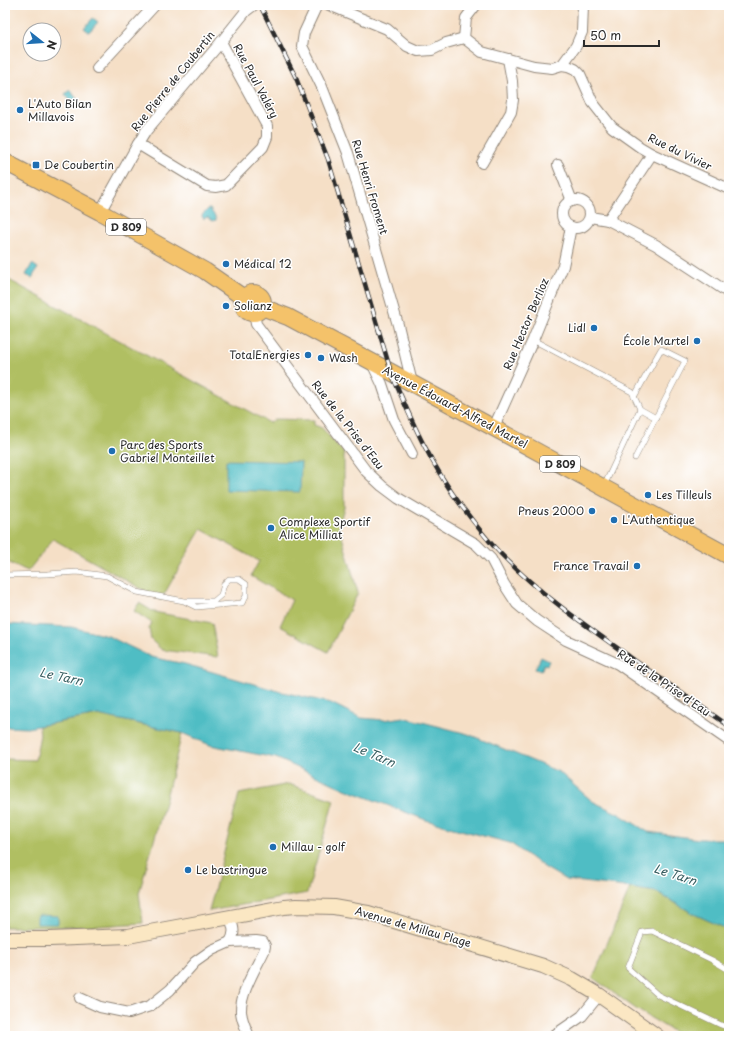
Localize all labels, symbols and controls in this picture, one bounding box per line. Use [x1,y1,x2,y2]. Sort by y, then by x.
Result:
north arrow [22,22,62,62]
scale bar [584,22,659,48]
text: 50 m [590,26,621,44]
street label: Rue Pierre de Coubertin [127,27,219,135]
text: N [43,38,61,52]
street label: Rue Paul Valéry [230,40,283,121]
place label: L'Auto Bilan Millavois [28,95,92,125]
marker: L'Auto Bilan Millavois [15,105,25,115]
street label: Rue du Vivier [645,129,715,174]
street label: Rue Henri Froment [348,137,393,237]
place label: De Coubertin [44,156,114,173]
marker: De Coubertin [31,160,41,170]
road number: D 809 [106,219,146,235]
place label: Médical 12 [234,255,292,272]
marker: Médical 12 [221,259,231,269]
street label: Rue Hector Berlioz [498,275,553,373]
place label: Solianz [234,297,272,314]
marker: Solianz [221,301,231,311]
place label: Lidl [568,319,586,336]
marker: Lidl [589,323,599,333]
place label: École Martel [623,332,689,349]
marker: École Martel [692,336,702,346]
place label: TotalEnergies [229,346,300,363]
place label: Wash [329,349,358,366]
marker: TotalEnergies [303,350,313,360]
marker: Wash [316,353,326,363]
street label: Avenue Édouard-Alfred Martel [380,361,531,452]
street label: Rue de la Prise d'Eau [308,377,389,473]
place label: Parc des Sports Gabriel Monteillet [120,436,215,466]
marker: Parc des Sports Gabriel Monteillet [107,446,117,456]
road number: D 809 [540,456,580,472]
place label: Les Tilleuls [656,486,712,503]
marker: Les Tilleuls [643,490,653,500]
place label: Pneus 2000 [518,502,584,519]
marker: Pneus 2000 [587,506,597,516]
place label: L'Authentique [622,511,695,528]
place label: Complexe Sportif Alice Milliat [279,513,372,543]
marker: L'Authentique [609,515,619,525]
marker: Complexe Sportif Alice Milliat [266,523,276,533]
place label: France Travail [553,557,629,574]
marker: France Travail [632,561,642,571]
street label: Rue de la Prise d'Eau [614,645,714,720]
water label: Le Tarn [38,663,85,690]
water label: Le Tarn [351,737,399,771]
place label: Millau - golf [281,838,346,855]
marker: Millau - golf [268,842,278,852]
water label: Le Tarn [652,859,700,890]
place label: Le bastringue [196,861,267,878]
marker: Le bastringue [183,865,193,875]
street label: Avenue de Millau Plage [353,902,473,951]

